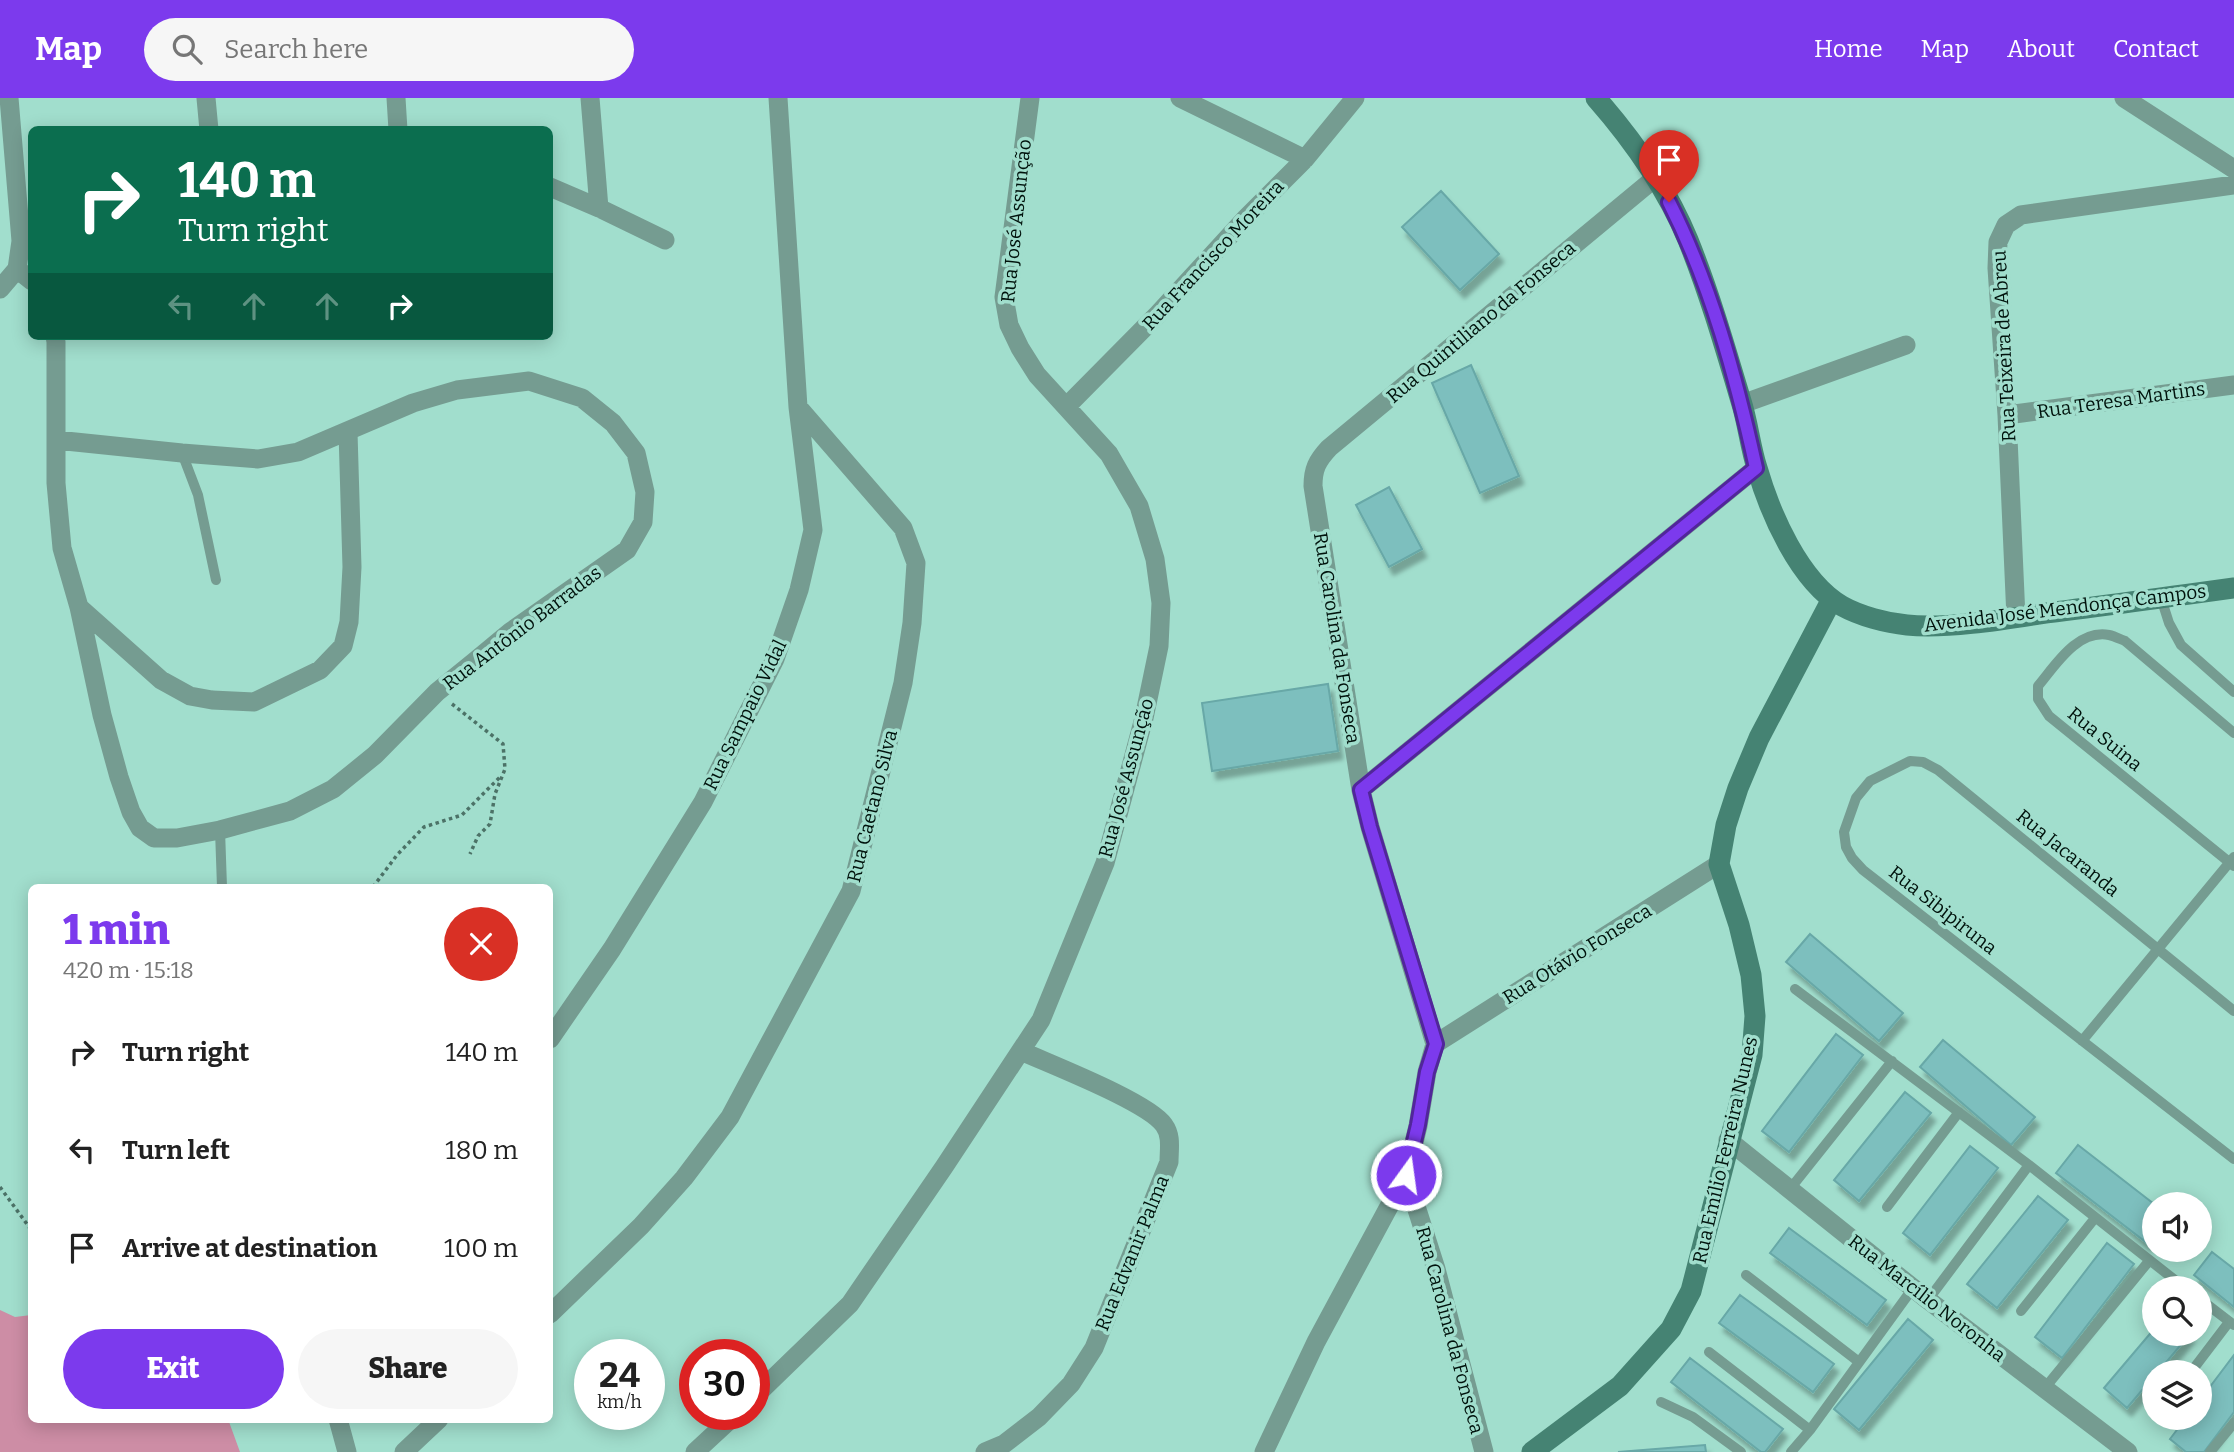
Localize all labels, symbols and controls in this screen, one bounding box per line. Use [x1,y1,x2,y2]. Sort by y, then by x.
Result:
search box [144,18,634,81]
text: Map [35,29,102,69]
icon: search [168,30,206,68]
text: Search here [224,34,368,65]
text: Home [1814,35,1883,63]
text: Map [1921,35,1969,63]
text: About [2007,35,2075,63]
text: Contact [2113,35,2199,63]
pin [1639,130,1699,202]
street label: Rua José Assunção [996,138,1036,304]
icon: arrive [1650,141,1688,179]
text: 140 m [178,151,316,210]
icon: right [63,154,154,245]
street label: Rua Francisco Moreira [1137,175,1289,335]
text: Turn right [178,211,329,249]
street label: Rua Quintiliano da Fonseca [1382,236,1581,408]
street label: Rua Teixeira de Abreu [1987,249,2021,442]
icon: left [162,287,200,325]
icon: ahead [235,287,273,325]
icon: ahead [308,287,346,325]
icon: right [381,287,419,325]
street label: Rua Teresa Martins [2036,377,2206,423]
street label: Rua Carolina da Fonseca [1309,531,1365,746]
street label: Rua Antônio Barradas [438,561,606,695]
street label: Avenida José Mendonça Campos [1923,579,2207,637]
street label: Rua Sampaio Vidal [699,636,791,794]
street label: Rua José Assunção [1094,696,1158,860]
street label: Rua Suina [2063,702,2147,776]
street label: Rua Caetano Silva [842,727,902,885]
street label: Rua Jacaranda [2012,804,2125,902]
street label: Rua Sibipiruna [1884,861,2002,960]
street label: Rua Otávio Fonseca [1498,899,1656,1009]
text: 1 min [63,905,170,955]
button: close [444,907,518,981]
text: 420 m · 15:18 [63,956,194,984]
icon: right [63,1033,101,1071]
street label: Rua Emílio Ferreira Nunes [1688,1034,1762,1266]
text: Turn right [122,1037,249,1068]
text: 140 m [446,1037,518,1068]
icon: left [63,1131,101,1169]
text: Turn left [122,1135,230,1166]
text: 180 m [445,1135,518,1166]
position arrow [1369,1138,1443,1212]
street label: Rua Edvanir Palma [1090,1171,1174,1334]
map controls [2142,1192,2212,1430]
button: sound [2142,1192,2212,1262]
street label: Rua Carolina da Fonseca [1411,1224,1489,1437]
icon: arrive [63,1229,101,1267]
street label: Rua Marcílio Noronha [1844,1229,2011,1367]
text: Arrive at destination [122,1233,377,1264]
text: 100 m [444,1233,518,1264]
button: search [2142,1276,2212,1346]
button: Exit [63,1329,284,1409]
button: Share [298,1329,518,1409]
speed limit sign: 30 [679,1339,770,1430]
text: 24 [599,1354,640,1396]
button: layers [2142,1360,2212,1430]
text: km/h [597,1391,642,1413]

